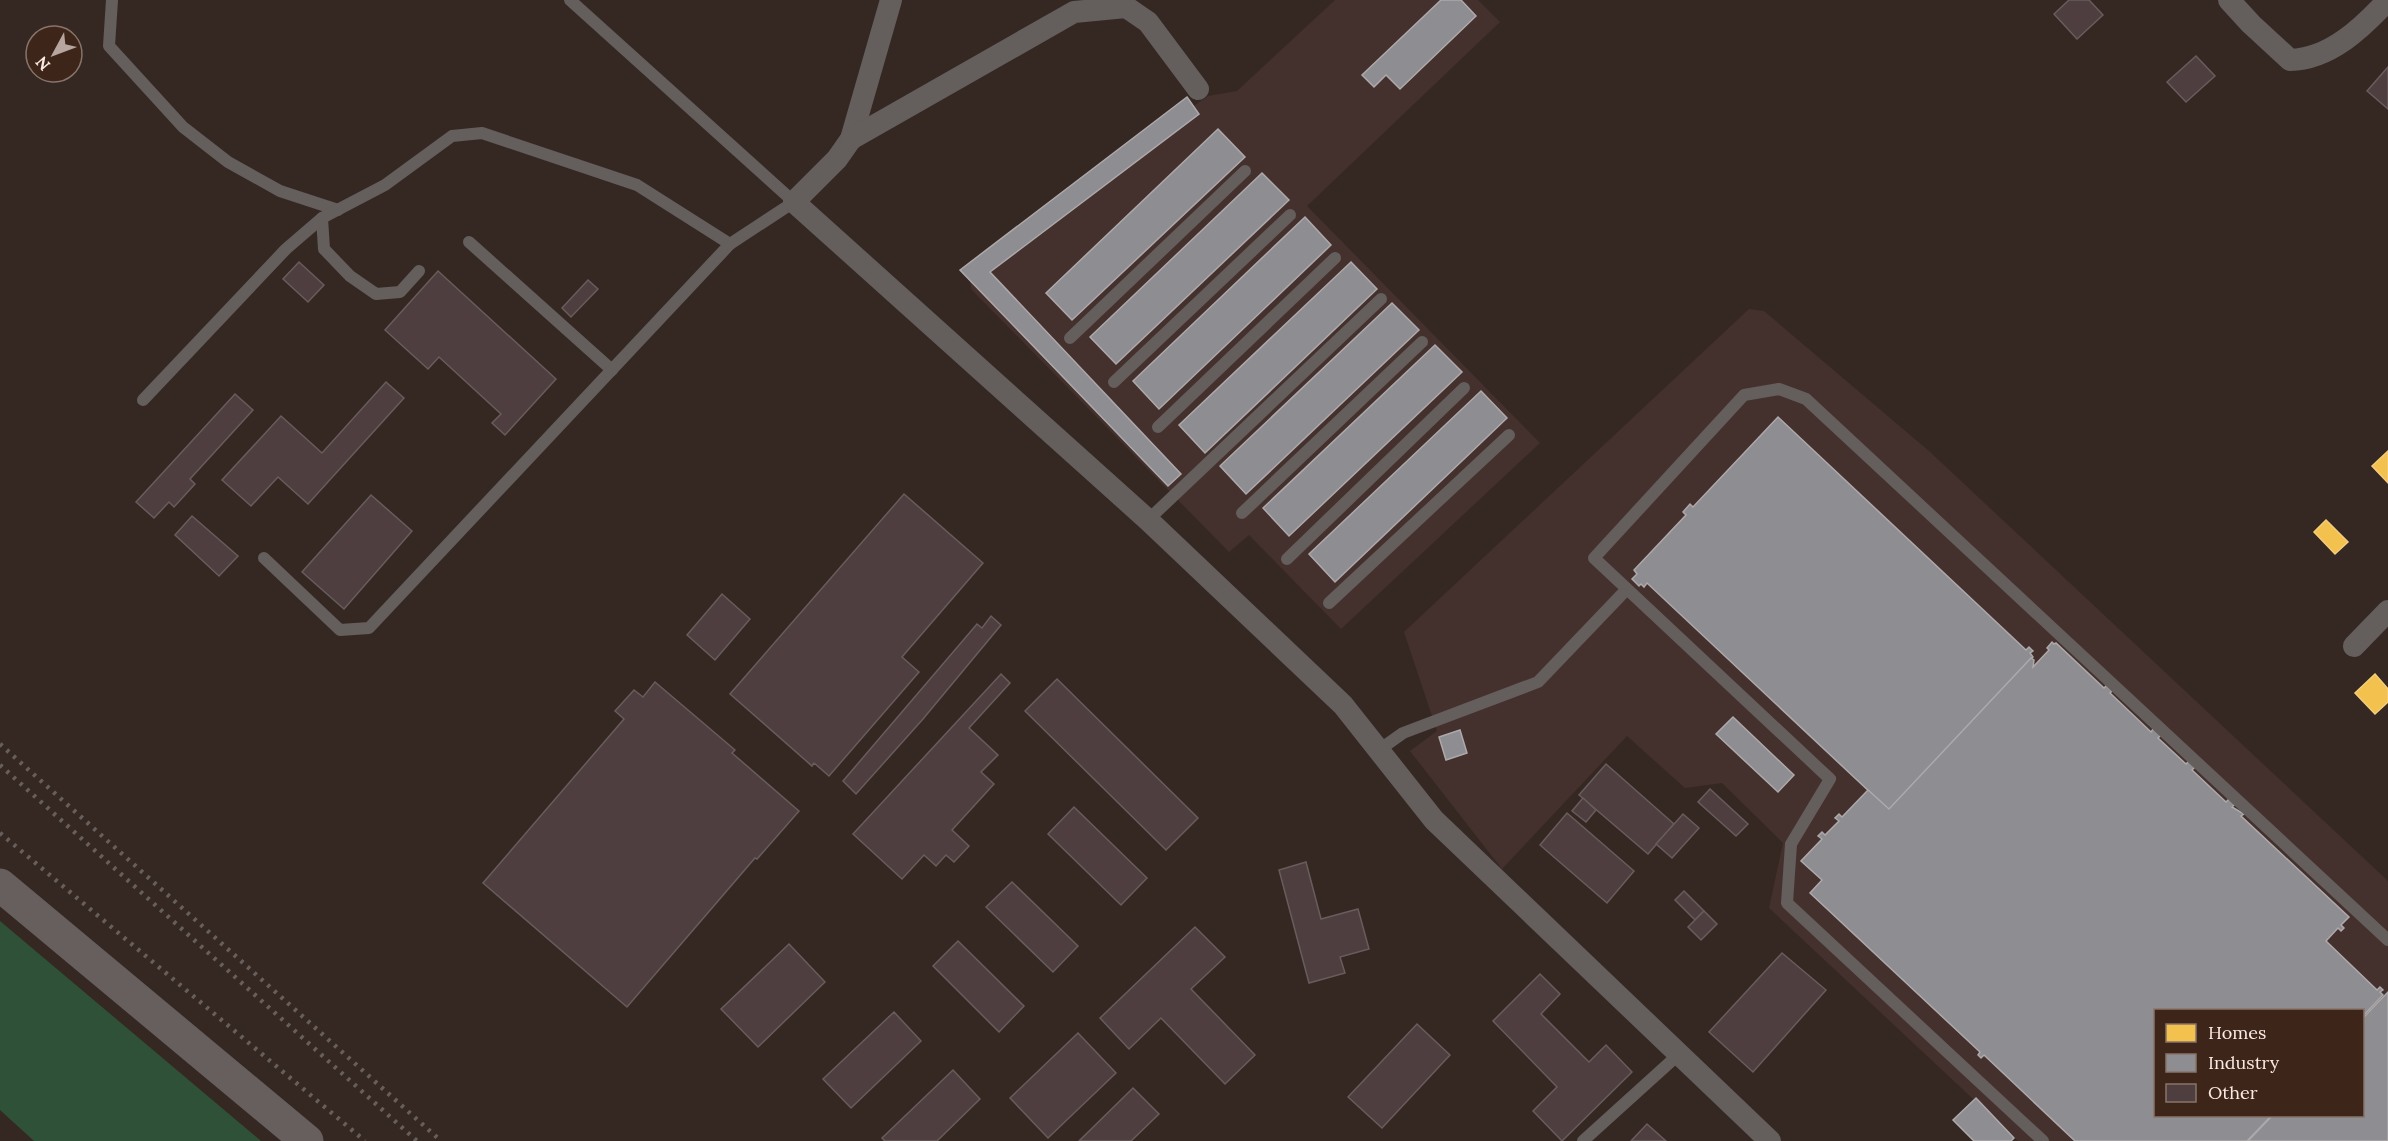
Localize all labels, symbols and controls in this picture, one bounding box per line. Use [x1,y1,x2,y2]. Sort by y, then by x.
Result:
north arrow [24,24,84,84]
text: N [31,53,54,75]
legend [2154,1009,2364,1117]
text: Homes [2208,1021,2266,1044]
text: Industry [2208,1051,2280,1074]
text: Other [2208,1081,2258,1104]

